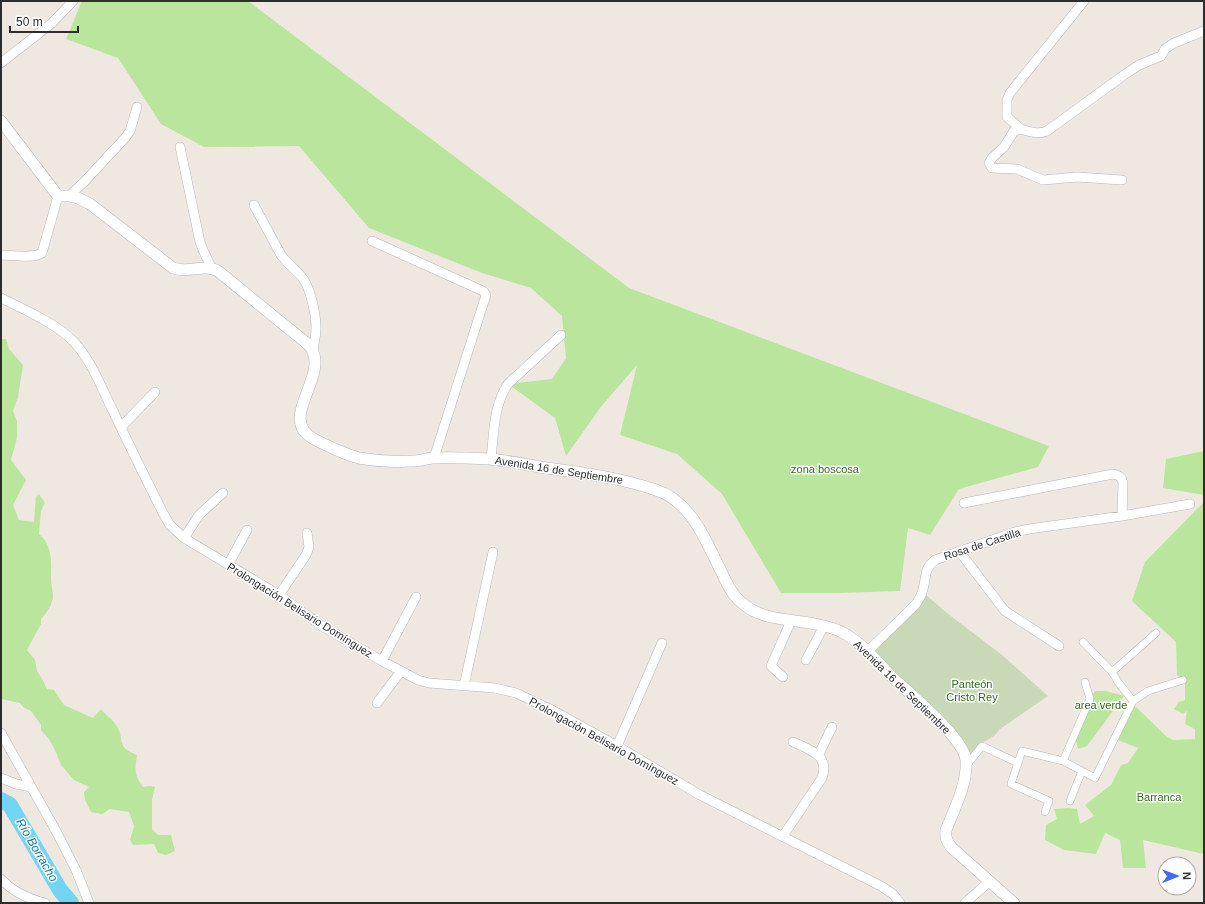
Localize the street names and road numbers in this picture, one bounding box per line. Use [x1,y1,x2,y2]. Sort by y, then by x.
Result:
street label: Avenida 16 de Septiembre [494,454,624,486]
street label: Rosa de Castilla [942,526,1023,562]
street label: Prolongación Belisario Domínguez [225,560,375,660]
street label: Avenida 16 de Septiembre [851,638,953,736]
street label: Prolongación Belisario Domínguez [527,695,681,787]

